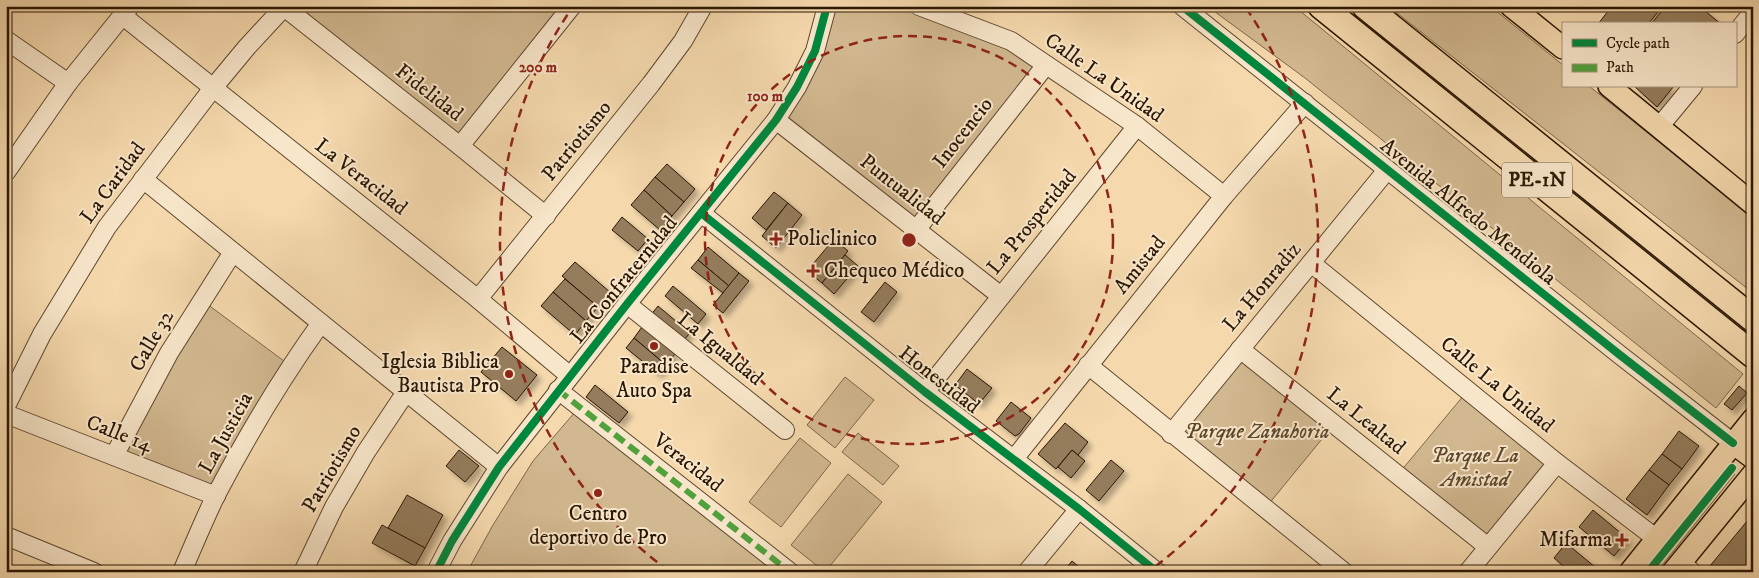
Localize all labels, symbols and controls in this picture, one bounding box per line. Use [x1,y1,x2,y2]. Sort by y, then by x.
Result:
legend [1562,22,1736,88]
street label: Calle La Unidad [1040,27,1169,129]
text: Cycle path [1606,34,1670,53]
street label: Fidelidad [390,58,469,128]
text: 200 m [519,58,558,77]
text: Path [1606,58,1634,77]
text: 100 m [747,87,784,106]
street label: Inocencio [927,92,999,174]
street label: Patriotismo [537,95,617,187]
street label: La Veracidad [309,133,413,222]
street label: Avenida Alfredo Mendiola [1375,133,1561,291]
street label: La Caridad [75,137,152,229]
street label: Puntualidad [854,149,950,232]
road number: PE-1N [1502,162,1572,198]
street label: La Prosperidad [982,164,1083,280]
street label: La Confraternidad [565,211,684,349]
place label: Policlinico [787,226,877,252]
street label: Amistad [1109,230,1172,299]
centre of rings [900,231,918,249]
marker: Policlinico [769,232,783,246]
street label: La Honradiz [1217,237,1307,337]
place label: Chequeo Médico [824,258,964,284]
marker: Chequeo Médico [806,264,820,278]
street label: Calle 32 [124,305,180,376]
street label: La Igualdad [672,307,768,392]
street label: Calle La Unidad [1435,331,1560,439]
marker: Paradise Auto Spa [648,340,660,352]
street label: Honestidad [893,340,985,420]
place label: Iglesia Biblica Bautista Pro [381,349,499,399]
place label: Paradise Auto Spa [616,354,692,404]
marker: Iglesia Biblica Bautista Pro [503,368,515,380]
street label: La Lealtad [1321,381,1411,461]
street label: La Justicia [193,388,259,478]
street label: Calle 14 [82,410,156,459]
park label: Parque Zanahoria [1185,419,1329,446]
street label: Patriotismo [297,421,367,517]
street label: Veracidad [647,427,729,499]
park label: Parque La Amistad [1431,443,1519,493]
marker: Centro deportivo de Pro [592,487,604,499]
place label: Centro deportivo de Pro [529,501,667,551]
place label: Mifarma [1539,527,1612,553]
marker: Mifarma [1616,534,1628,546]

